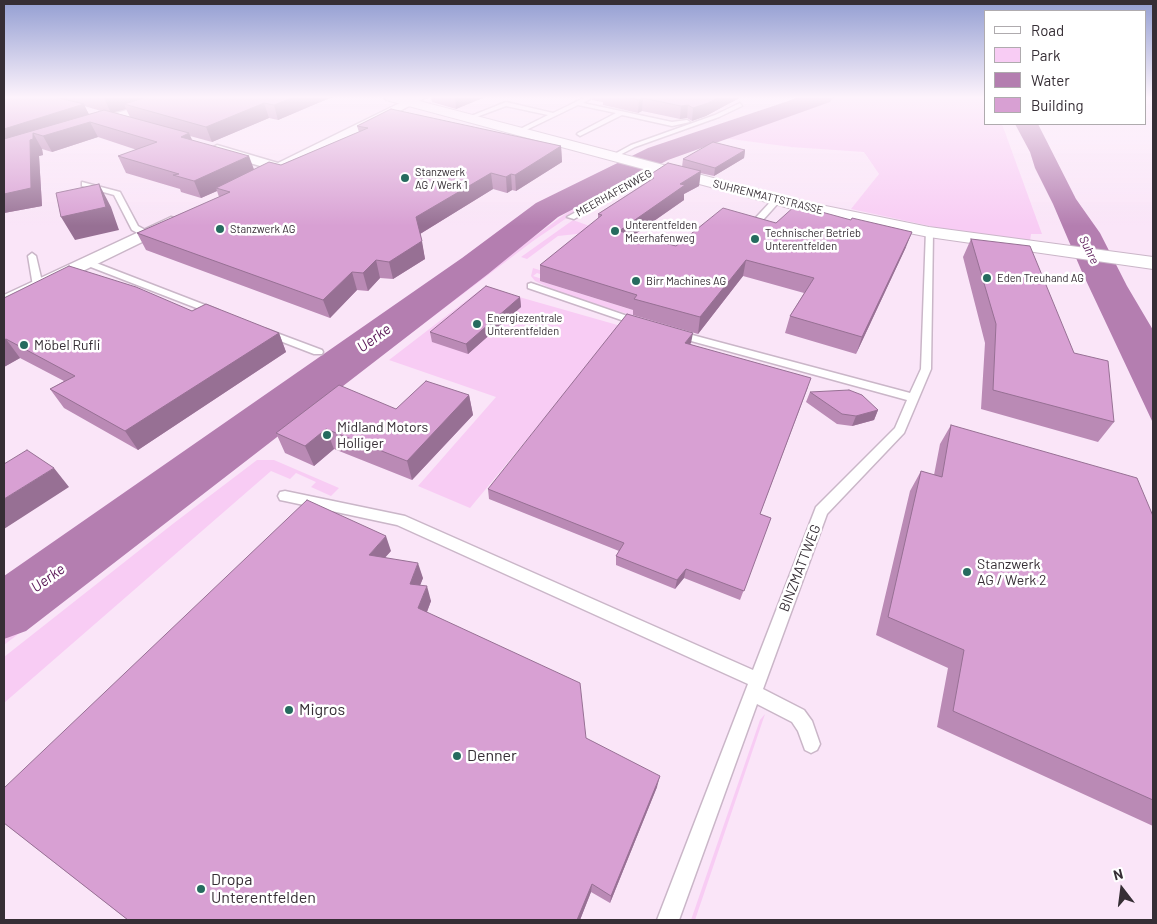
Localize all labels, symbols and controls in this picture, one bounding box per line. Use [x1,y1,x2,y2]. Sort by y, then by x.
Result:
legend [984,10,1147,125]
text: Road [1031,21,1064,39]
text: Park [1031,46,1060,64]
text: Water [1031,71,1070,89]
text: Building [1031,96,1084,114]
place label: Stanzwerk AG / Werk 1 [415,165,468,191]
street label: MEERHAFENWEG [574,167,654,219]
marker: Stanzwerk AG / Werk 1 [399,172,411,184]
street label: SUHRENMATTSTRASSE [711,177,825,217]
place label: Unterentfelden Meerhafenweg [625,218,697,244]
place label: Stanzwerk AG [230,222,295,236]
marker: Stanzwerk AG [214,223,226,235]
marker: Unterentfelden Meerhafenweg [609,225,621,237]
place label: Technischer Betrieb Unterentfelden [765,226,861,252]
marker: Technischer Betrieb Unterentfelden [749,233,761,245]
water label: Suhre [1076,233,1102,267]
place label: Eden Treuhand AG [997,271,1084,285]
marker: Eden Treuhand AG [981,272,993,284]
place label: Birr Machines AG [646,274,726,288]
marker: Birr Machines AG [630,275,642,287]
place label: Energiezentrale Unterentfelden [487,311,562,337]
marker: Energiezentrale Unterentfelden [471,318,483,330]
water label: Uerke [354,320,394,356]
place label: Möbel Rufli [34,337,100,353]
marker: Möbel Rufli [18,339,30,351]
place label: Midland Motors Holliger [337,419,428,452]
marker: Midland Motors Holliger [321,429,333,441]
street label: BINZMATTWEG [776,522,824,614]
place label: Stanzwerk AG / Werk 2 [977,556,1047,588]
water label: Uerke [28,560,68,596]
marker: Stanzwerk AG / Werk 2 [961,566,973,578]
place label: Migros [299,700,345,720]
marker: Migros [283,704,295,716]
place label: Denner [467,746,517,766]
marker: Denner [451,750,463,762]
north arrow [1097,864,1147,914]
text: N [1111,865,1125,883]
place label: Dropa Unterentfelden [211,870,316,908]
marker: Dropa Unterentfelden [195,883,207,895]

